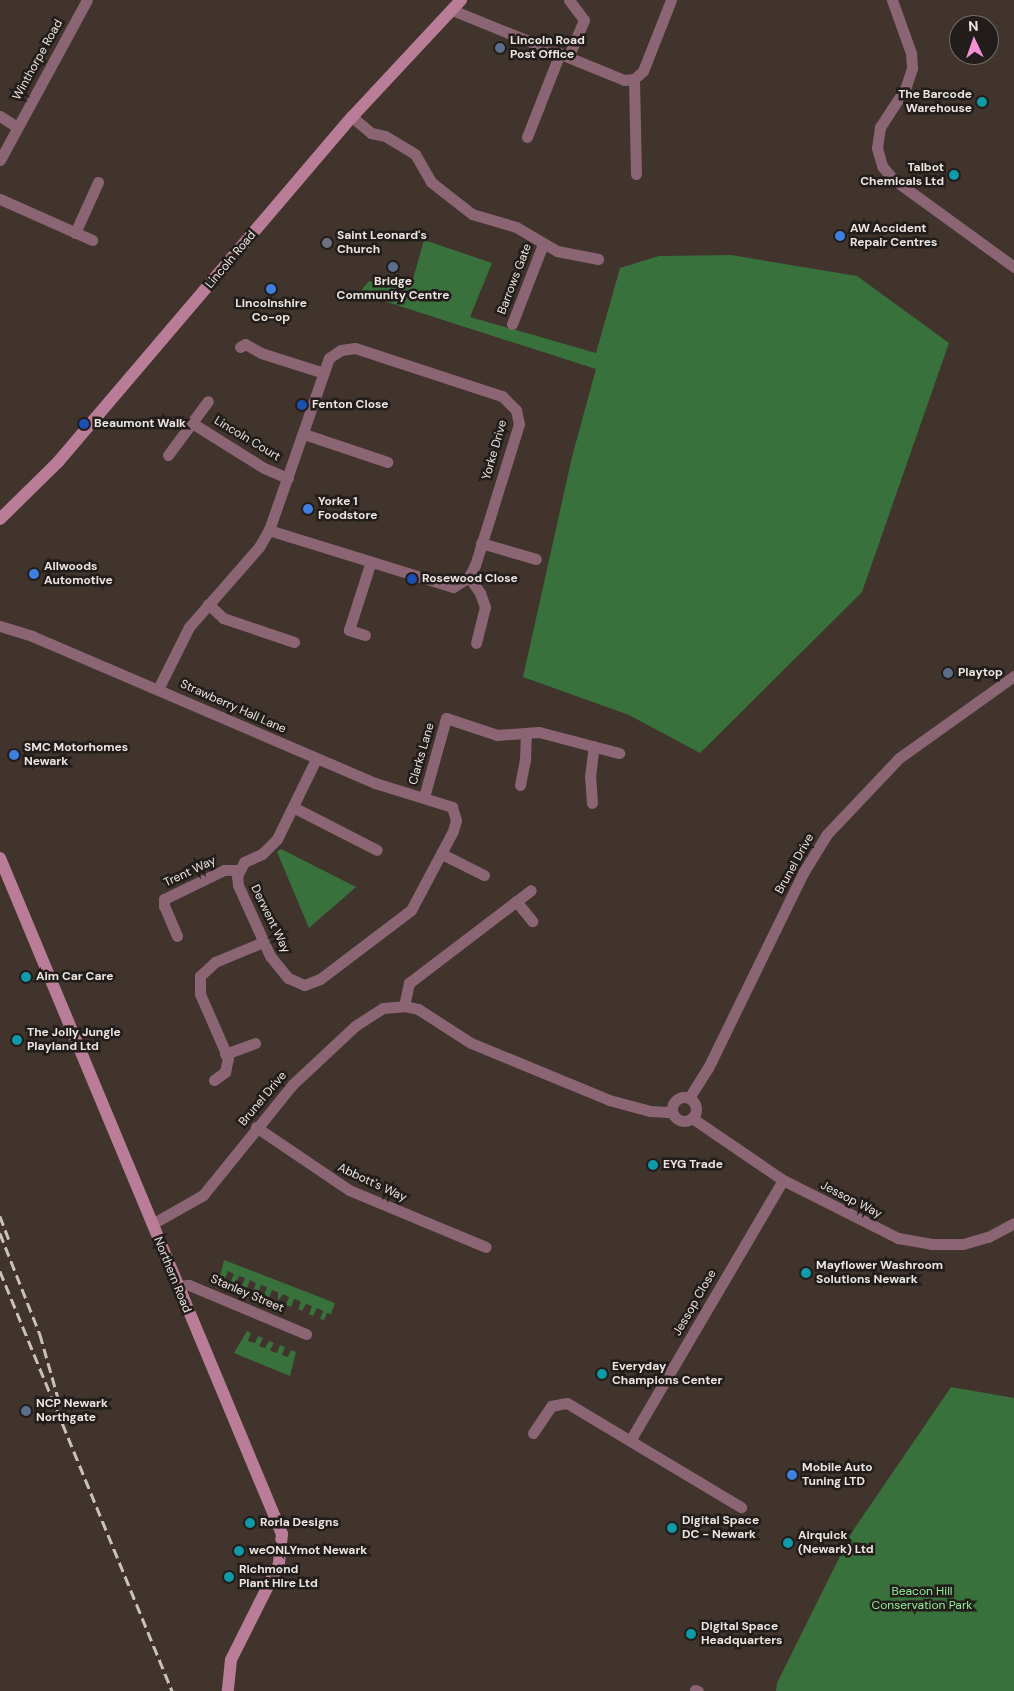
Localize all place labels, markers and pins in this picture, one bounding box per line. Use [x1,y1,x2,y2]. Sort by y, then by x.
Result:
place label: Lincoln Road Post Office [510,34,585,62]
marker: Lincoln Road Post Office [494,42,506,54]
place label: The Barcode Warehouse [898,88,972,116]
marker: The Barcode Warehouse [976,96,988,108]
place label: Talbot Chemicals Ltd [860,161,944,189]
marker: Talbot Chemicals Ltd [948,169,960,181]
place label: AW Accident Repair Centres [850,222,937,250]
place label: Saint Leonard's Church [337,229,427,257]
marker: AW Accident Repair Centres [834,230,846,242]
marker: Saint Leonard's Church [321,237,333,249]
marker: Bridge Community Centre [387,261,399,273]
place label: Bridge Community Centre [337,275,449,303]
marker: Lincolnshire Co-op [265,283,277,295]
place label: Lincolnshire Co-op [235,297,307,325]
place label: Fenton Close [312,398,389,412]
marker: Fenton Close [296,399,308,411]
place label: Beaumont Walk [94,417,186,431]
marker: Beaumont Walk [78,418,90,430]
place label: Yorke 1 Foodstore [318,495,377,523]
marker: Yorke 1 Foodstore [302,503,314,515]
place label: Allwoods Automotive [44,560,113,588]
marker: Allwoods Automotive [28,568,40,580]
place label: Rosewood Close [422,572,518,586]
marker: Rosewood Close [406,573,418,585]
place label: Playtop [958,666,1003,680]
marker: Playtop [942,667,954,679]
place label: SMC Motorhomes Newark [24,741,128,769]
marker: SMC Motorhomes Newark [8,749,20,761]
place label: Aim Car Care [36,970,113,984]
marker: Aim Car Care [20,971,32,983]
place label: The Jolly Jungle Playland Ltd [27,1026,121,1054]
marker: The Jolly Jungle Playland Ltd [11,1034,23,1046]
place label: EYG Trade [663,1158,723,1172]
marker: EYG Trade [647,1159,659,1171]
place label: Mayflower Washroom Solutions Newark [816,1259,943,1287]
marker: Mayflower Washroom Solutions Newark [800,1267,812,1279]
place label: Everyday Champions Center [612,1360,722,1388]
marker: Everyday Champions Center [596,1368,608,1380]
place label: NCP Newark Northgate [36,1397,108,1425]
marker: NCP Newark Northgate [20,1405,32,1417]
place label: Mobile Auto Tuning LTD [802,1461,872,1489]
marker: Mobile Auto Tuning LTD [786,1469,798,1481]
place label: Digital Space DC - Newark [682,1514,759,1542]
place label: Rorla Designs [260,1516,339,1530]
marker: Rorla Designs [244,1517,256,1529]
marker: Digital Space DC - Newark [666,1522,678,1534]
place label: Airquick (Newark) Ltd [798,1529,874,1557]
marker: Airquick (Newark) Ltd [782,1537,794,1549]
place label: weONLYmot Newark [249,1544,367,1558]
marker: weONLYmot Newark [233,1545,245,1557]
place label: Richmond Plant Hire Ltd [239,1563,318,1591]
marker: Richmond Plant Hire Ltd [223,1571,235,1583]
place label: Digital Space Headquarters [701,1620,782,1648]
marker: Digital Space Headquarters [685,1628,697,1640]

